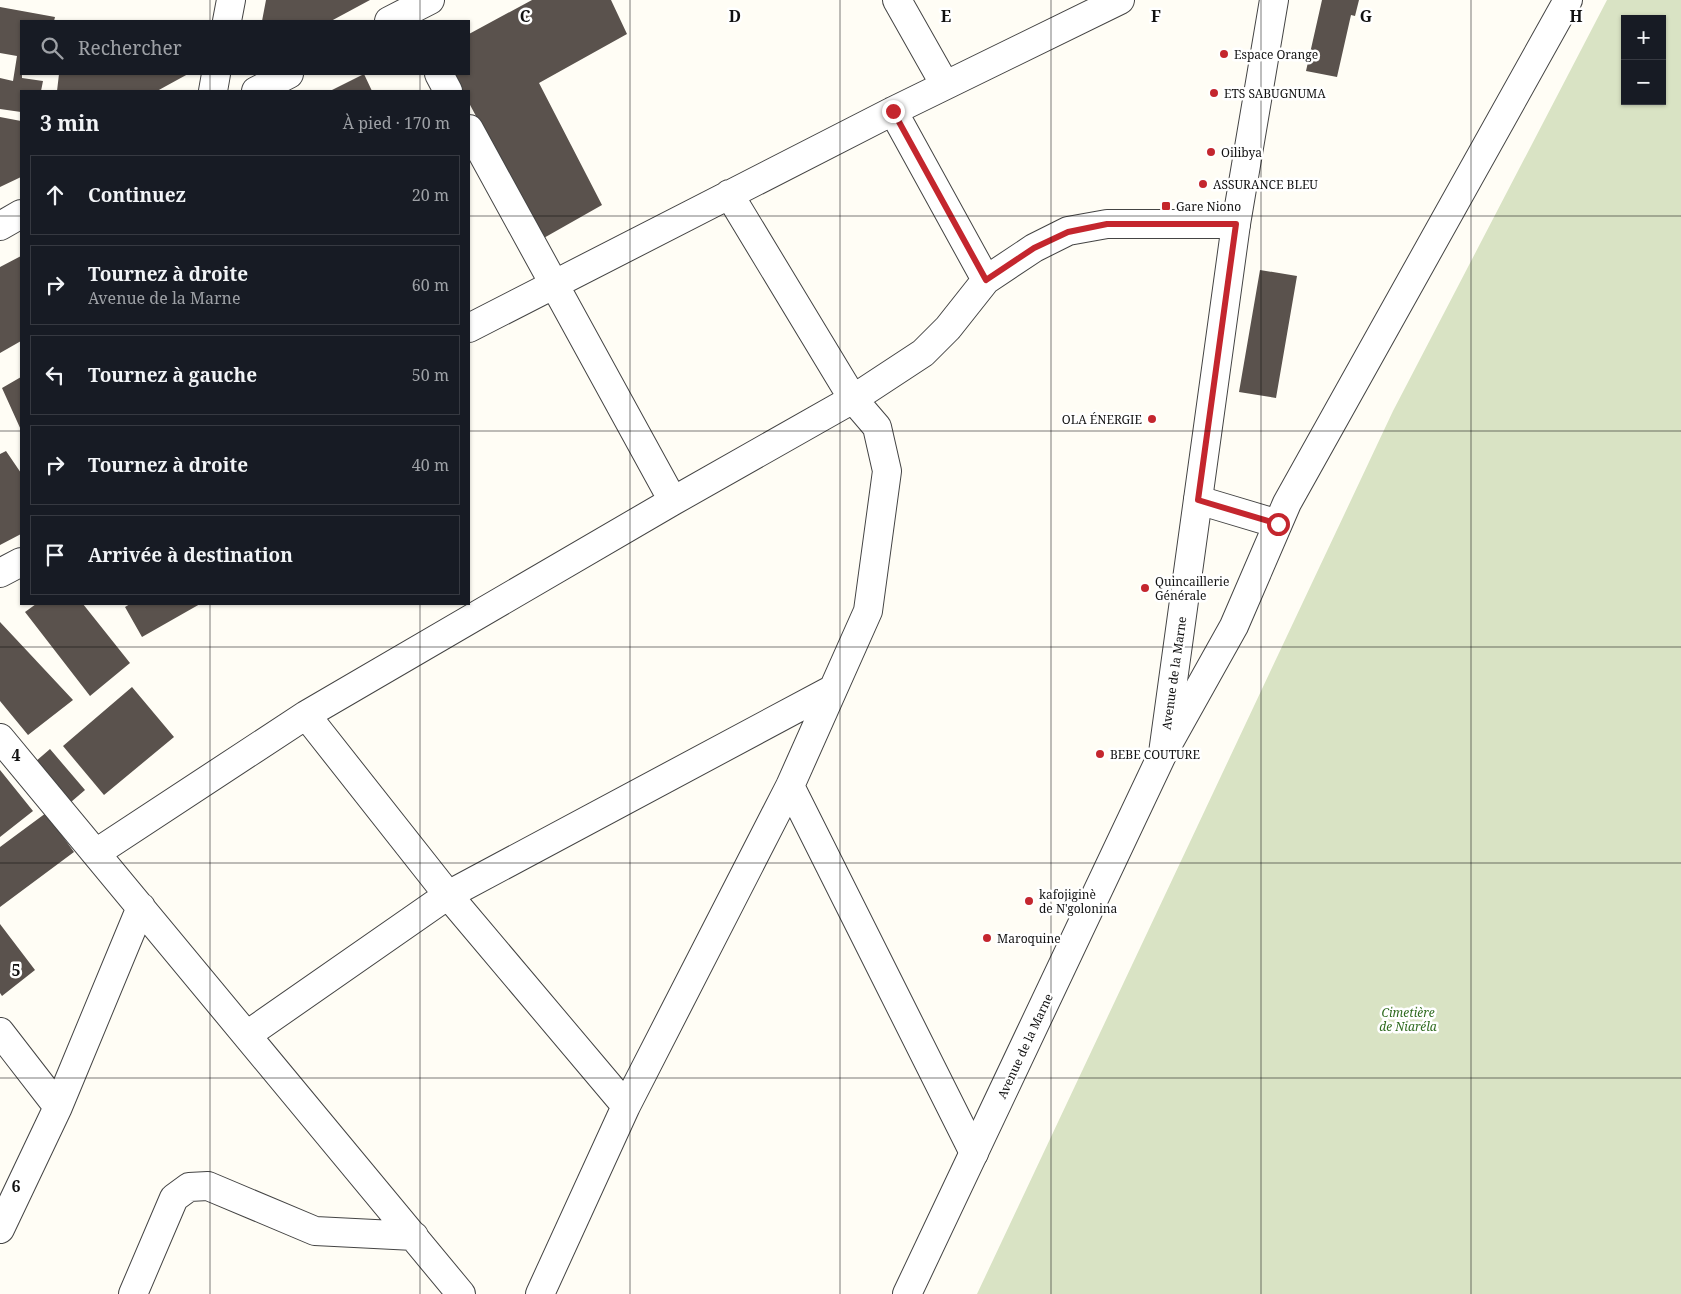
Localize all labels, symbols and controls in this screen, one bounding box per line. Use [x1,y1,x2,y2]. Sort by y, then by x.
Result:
text: C [520,5,531,27]
text: D [729,5,741,27]
text: E [941,5,951,27]
text: F [1151,5,1161,27]
text: G [1360,5,1372,27]
text: H [1569,5,1583,27]
map controls [1621,15,1666,105]
button: + [1621,15,1666,60]
search box [20,20,470,75]
icon: search [38,34,66,62]
text: Rechercher [78,35,182,61]
place label: Espace Orange [1234,46,1318,63]
marker: Espace Orange [1218,48,1230,60]
button: − [1621,60,1666,105]
place label: ETS SABUGNUMA [1224,85,1326,102]
marker: ETS SABUGNUMA [1208,87,1220,99]
route end [882,100,905,123]
text: 3 min [40,109,99,137]
text: À pied · 170 m [343,112,450,134]
place label: Oilibya [1221,144,1262,161]
marker: Oilibya [1205,146,1217,158]
place label: ASSURANCE BLEU [1213,176,1318,193]
marker: ASSURANCE BLEU [1197,178,1209,190]
icon: ahead [41,181,69,209]
text: Continuez [88,182,186,208]
text: 20 m [412,184,449,206]
place label: Gare Niono [1176,198,1241,215]
marker: Gare Niono [1160,200,1172,212]
text: Tournez à droite [88,261,248,287]
icon: right [41,271,69,299]
text: 60 m [412,274,449,296]
text: Avenue de la Marne [88,287,240,309]
icon: left [41,361,69,389]
text: Tournez à gauche [88,362,257,388]
text: 50 m [412,364,449,386]
place label: OLA ÉNERGIE [1062,411,1142,428]
marker: OLA ÉNERGIE [1146,413,1158,425]
icon: right [41,451,69,479]
text: Tournez à droite [88,452,248,478]
text: 40 m [412,454,449,476]
route start [1267,513,1290,536]
icon: arrive [41,541,69,569]
text: Arrivée à destination [88,542,293,568]
place label: Quincaillerie Générale [1155,573,1229,604]
marker: Quincaillerie Générale [1139,582,1151,594]
street label: Avenue de la Marne [1158,615,1190,731]
text: 4 [11,744,21,766]
place label: BEBE COUTURE [1110,746,1200,763]
marker: BEBE COUTURE [1094,748,1106,760]
place label: kafojiginè de N'golonina [1039,886,1118,917]
marker: kafojiginè de N'golonina [1023,895,1035,907]
place label: Maroquine [997,930,1061,947]
marker: Maroquine [981,932,993,944]
text: 5 [11,959,21,981]
street label: Avenue de la Marne [993,991,1057,1101]
park label: Cimetière de Niaréla [1379,1004,1437,1035]
text: 6 [11,1175,21,1197]

